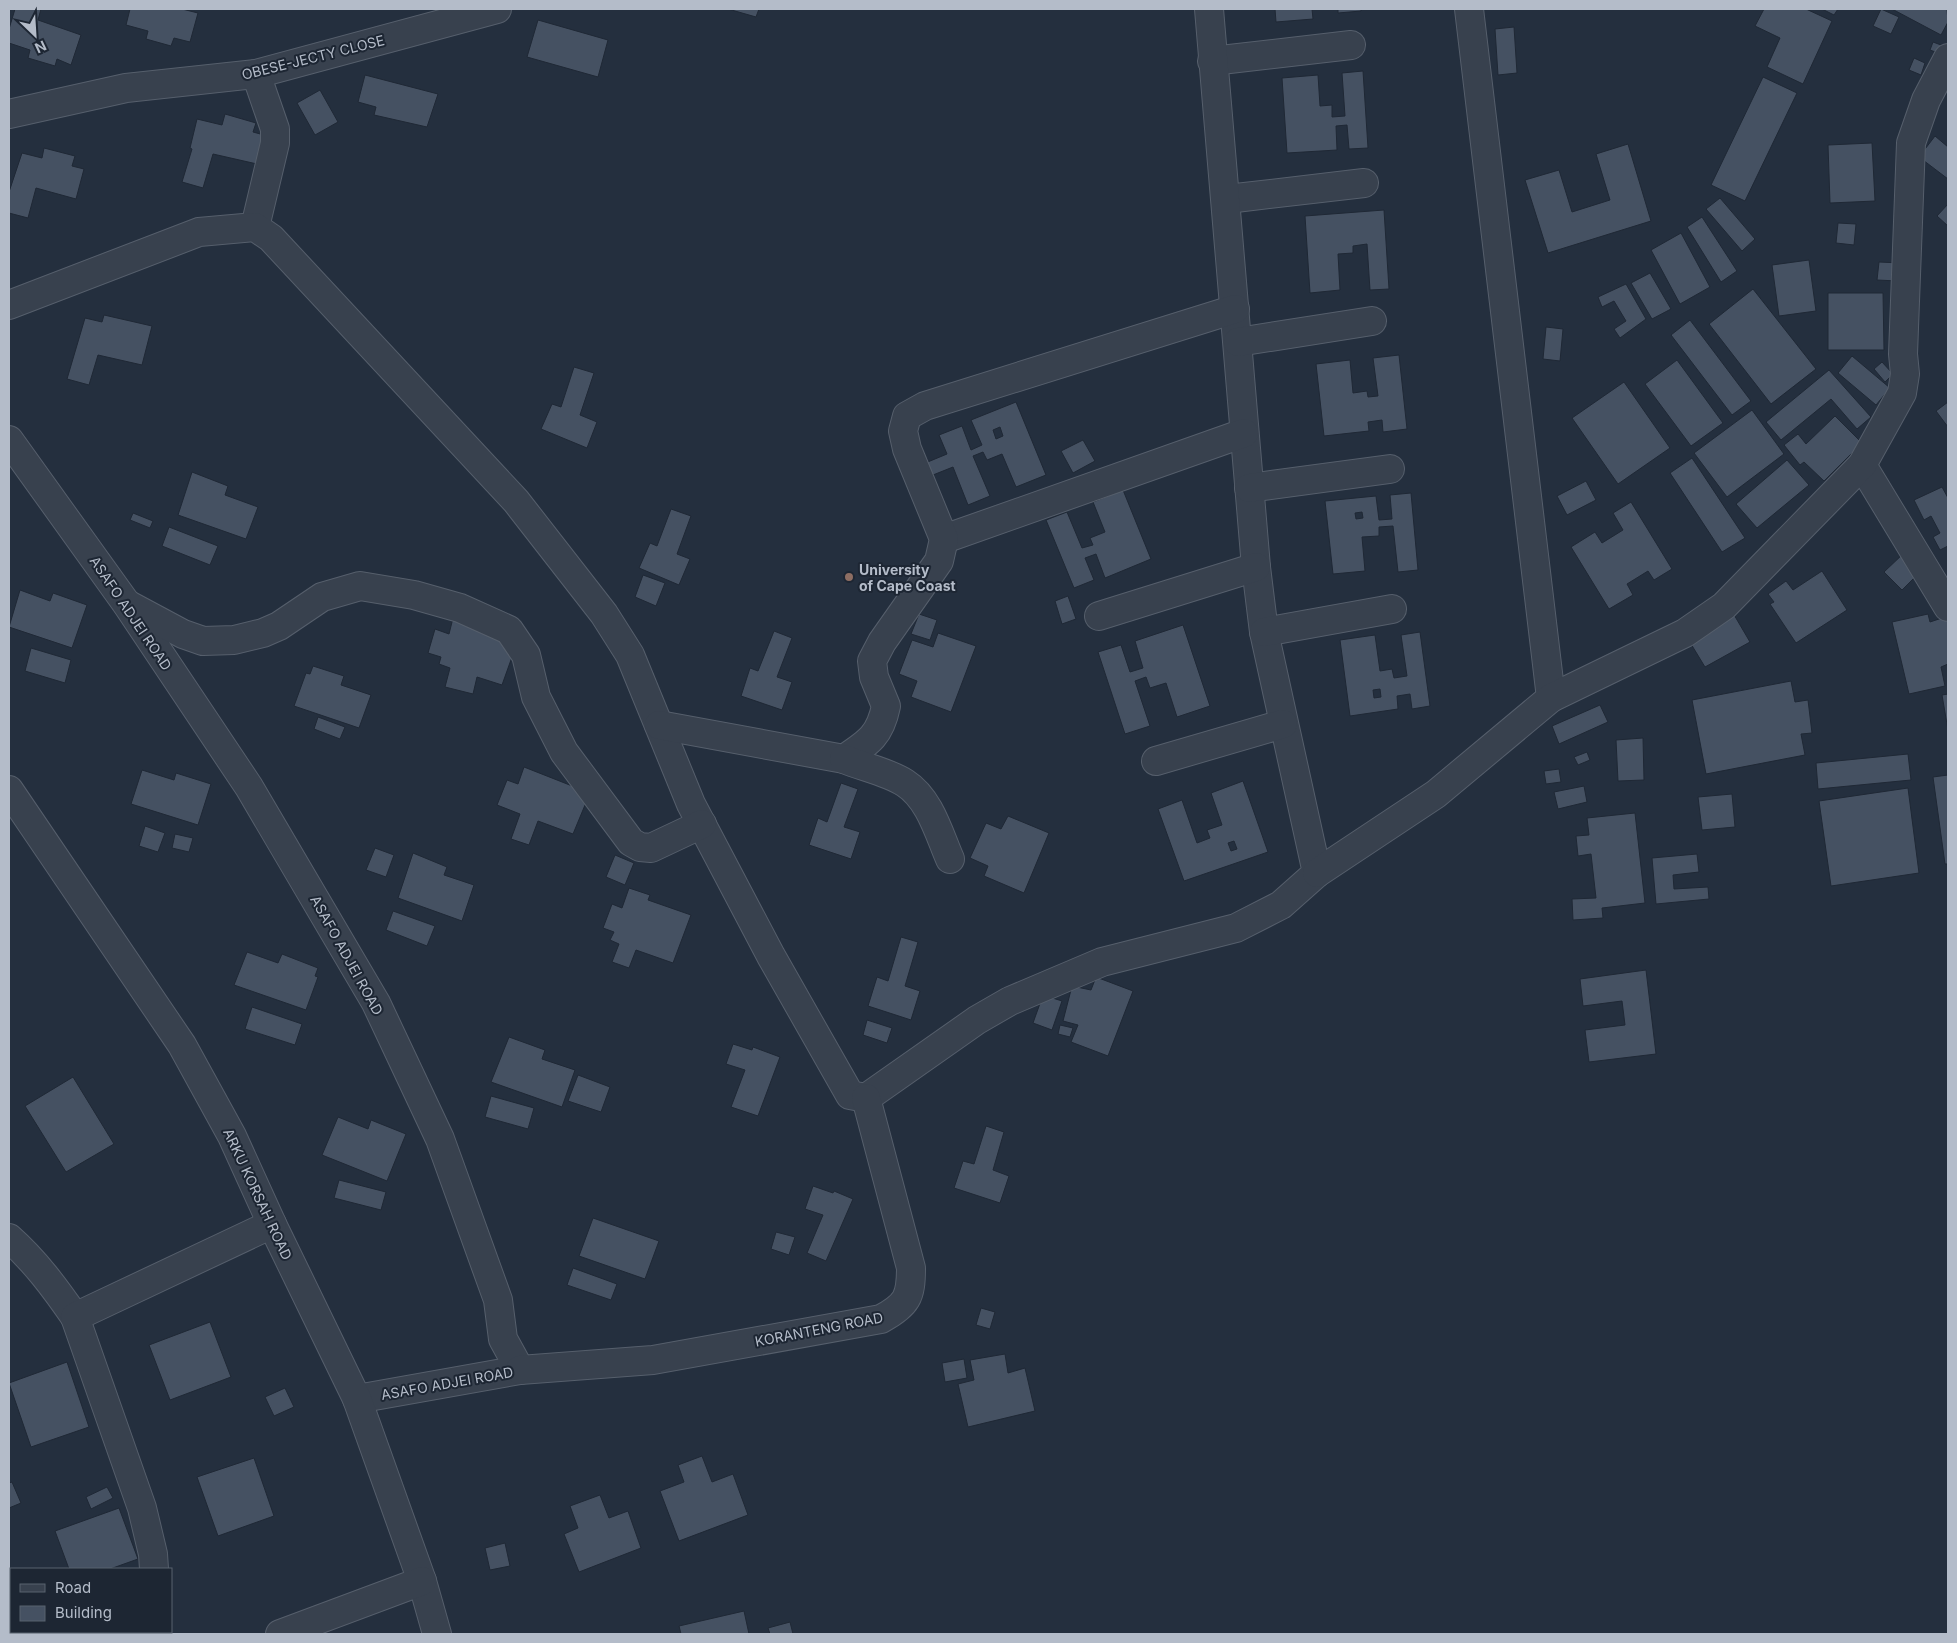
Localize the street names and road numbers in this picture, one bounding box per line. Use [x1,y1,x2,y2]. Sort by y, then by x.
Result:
street label: OBESE-JECTY CLOSE [240,31,386,83]
street label: ASAFO ADJEI ROAD [86,553,176,673]
street label: ASAFO ADJEI ROAD [307,892,387,1018]
street label: ARKU KORSAH ROAD [220,1126,296,1262]
street label: KORANTENG ROAD [753,1308,885,1350]
street label: ASAFO ADJEI ROAD [380,1363,514,1403]

